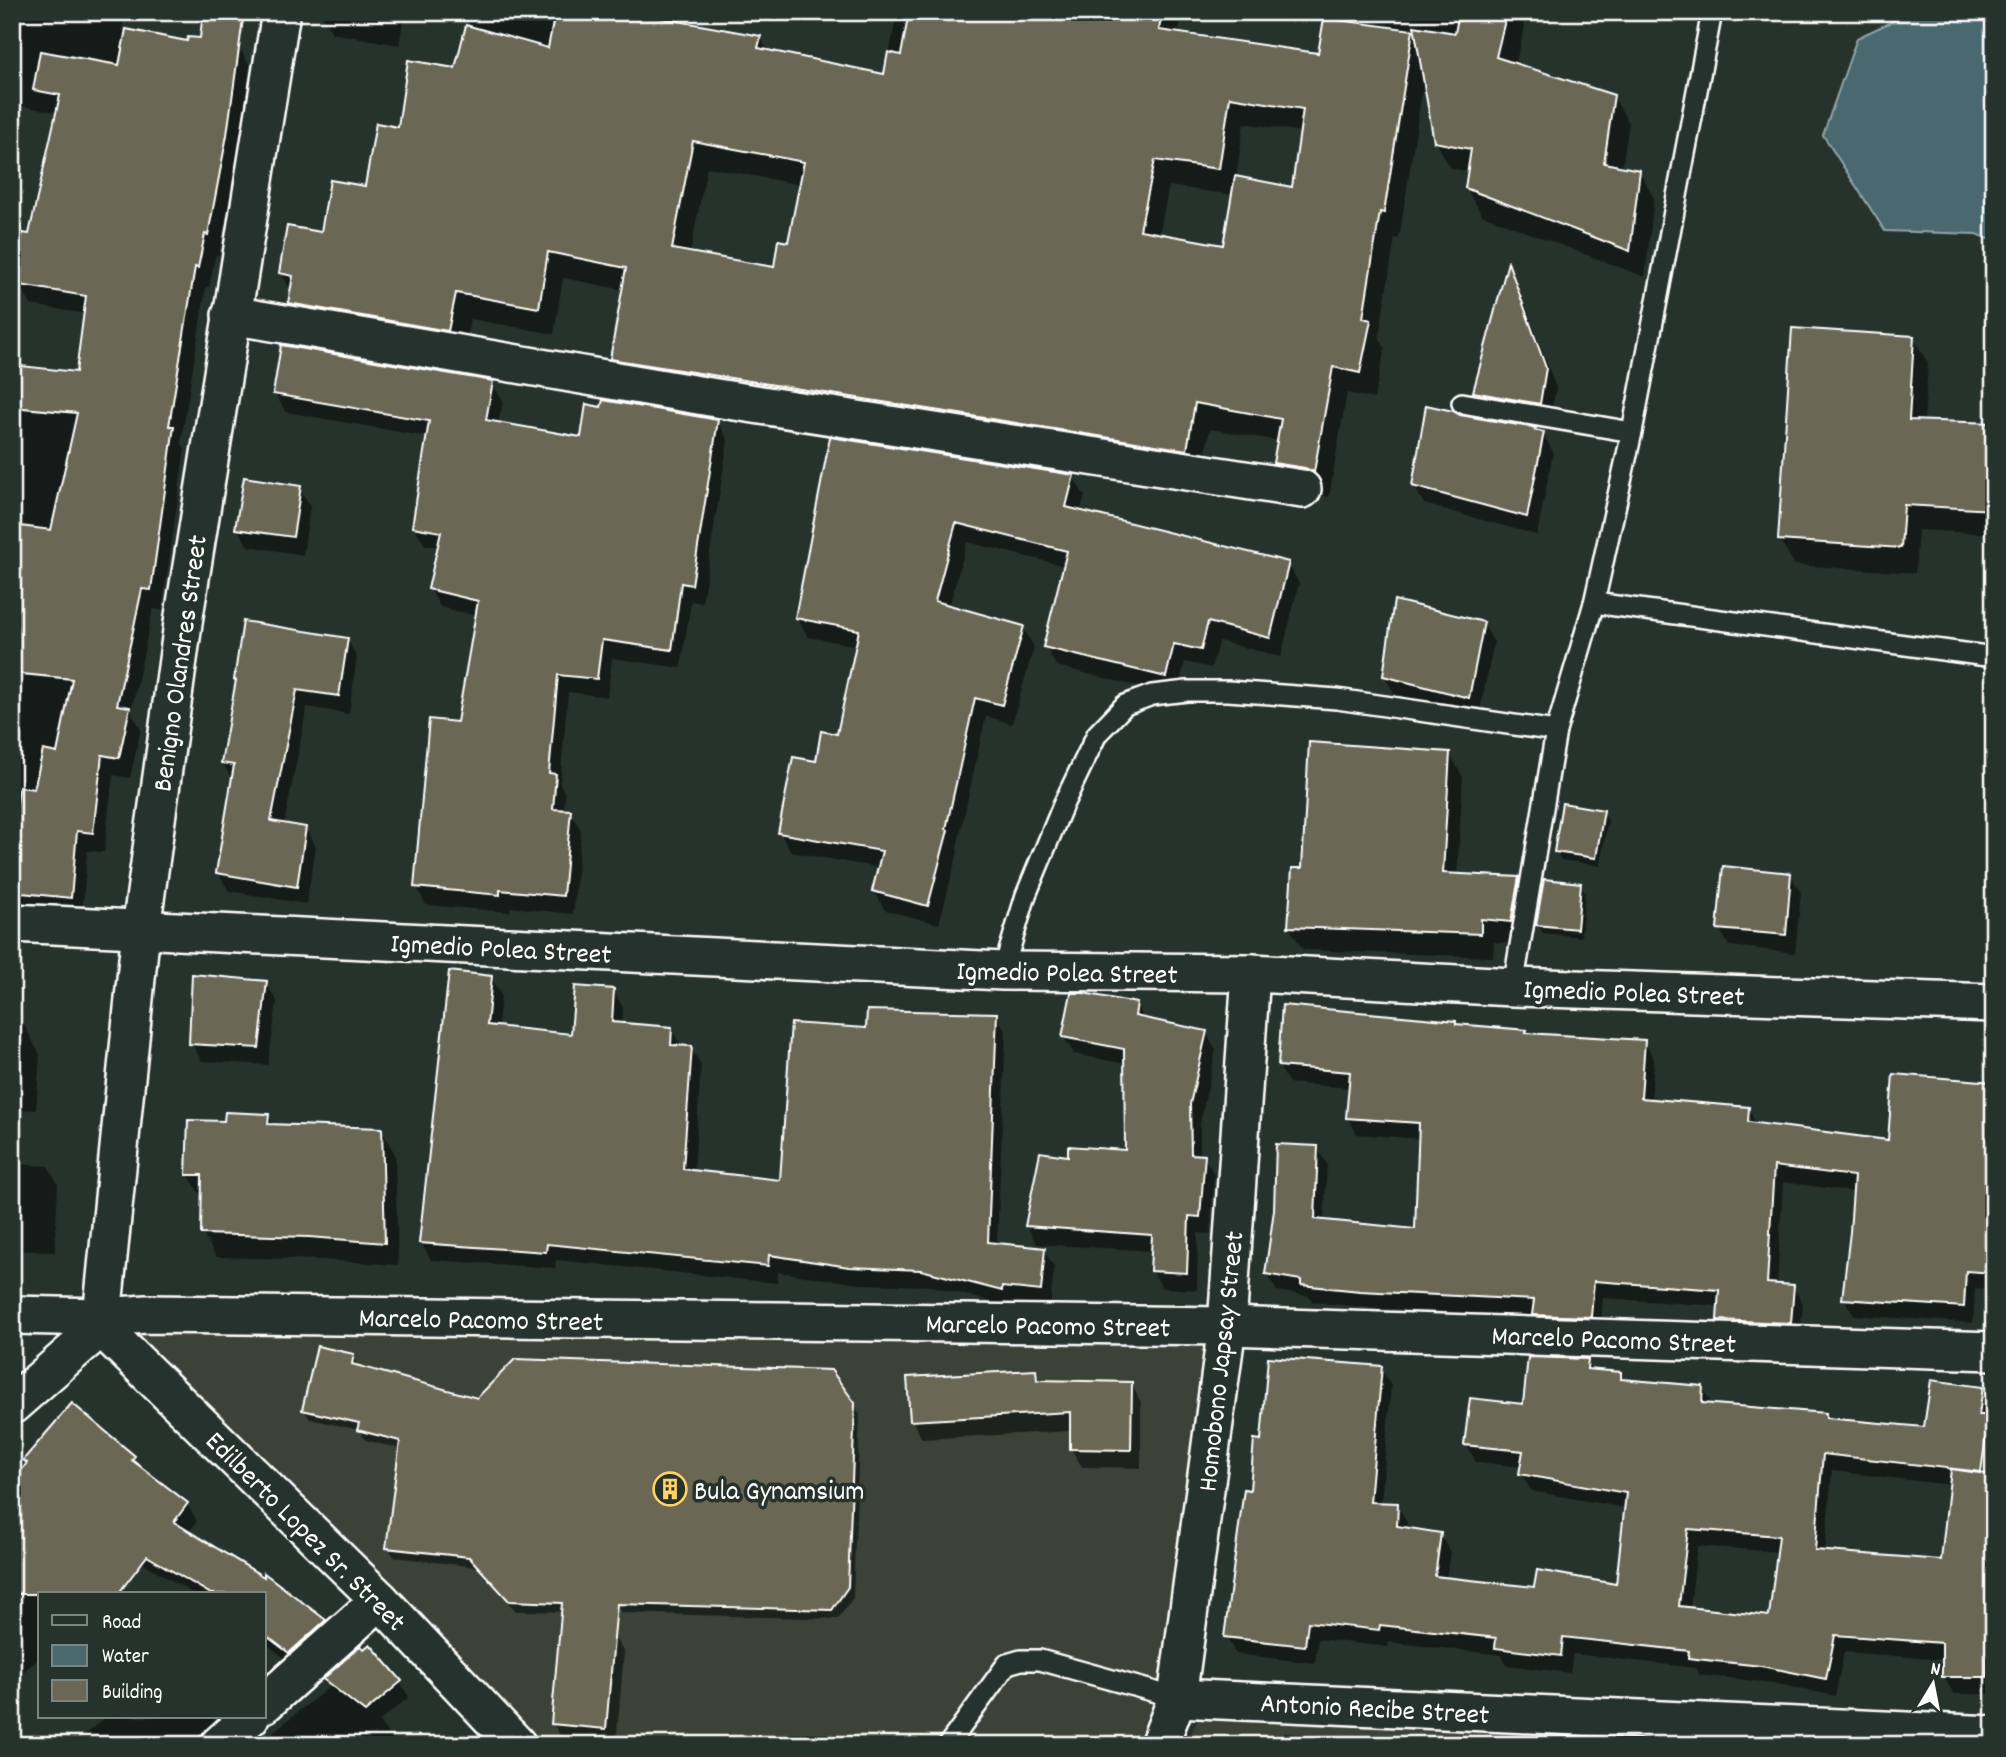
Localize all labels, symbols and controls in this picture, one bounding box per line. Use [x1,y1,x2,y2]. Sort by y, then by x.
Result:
street label: Benigno Olandres Street [145,533,221,795]
street label: Igmedio Polea Street [389,926,612,978]
street label: Igmedio Polea Street [956,954,1178,998]
street label: Igmedio Polea Street [1523,972,1745,1020]
street label: Homobono Japsay Street [1190,1229,1258,1494]
street label: Marcelo Pacomo Street [358,1301,604,1345]
street label: Marcelo Pacomo Street [925,1307,1171,1351]
street label: Marcelo Pacomo Street [1491,1319,1737,1367]
street label: Edilberto Lopez Sr. Street [194,1424,413,1643]
building icon: Bula Gynamsium [651,1470,689,1508]
place label: Bula Gynamsium [694,1474,865,1514]
legend [38,1592,266,1718]
text: Road [102,1609,141,1639]
text: Water [102,1643,149,1673]
north arrow [1898,1648,1968,1718]
text: N [1928,1657,1942,1685]
text: Building [102,1679,162,1709]
street label: Antonio Recibe Street [1259,1686,1490,1738]

